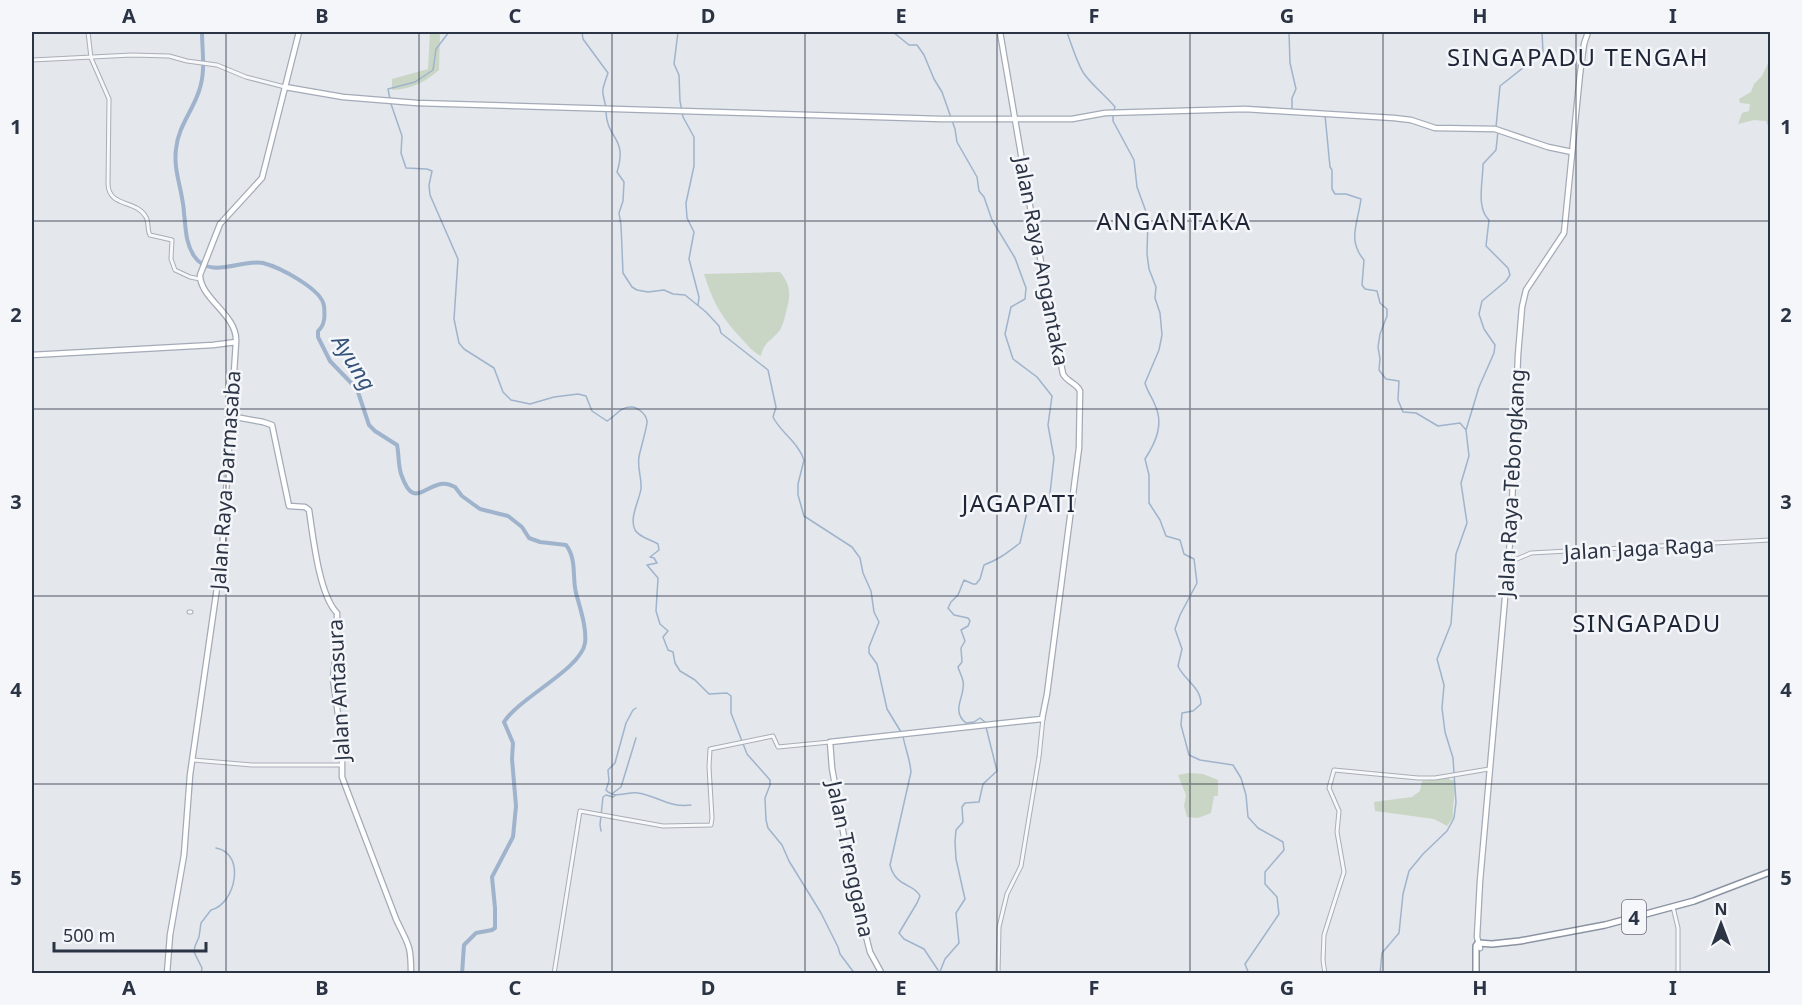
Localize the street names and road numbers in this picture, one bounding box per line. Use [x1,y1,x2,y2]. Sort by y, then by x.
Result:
street label: Jalan Raya Angantaka [1008,152,1076,368]
street label: Jalan Raya Tebongkang [1491,368,1531,600]
street label: Jalan Raya Darmasaba [203,369,247,593]
street label: Jalan Jaga Raga [1561,530,1715,566]
street label: Jalan Antasura [320,618,356,764]
street label: Jalan Trenggana [820,776,881,940]
road number: 4 [1622,900,1646,934]

